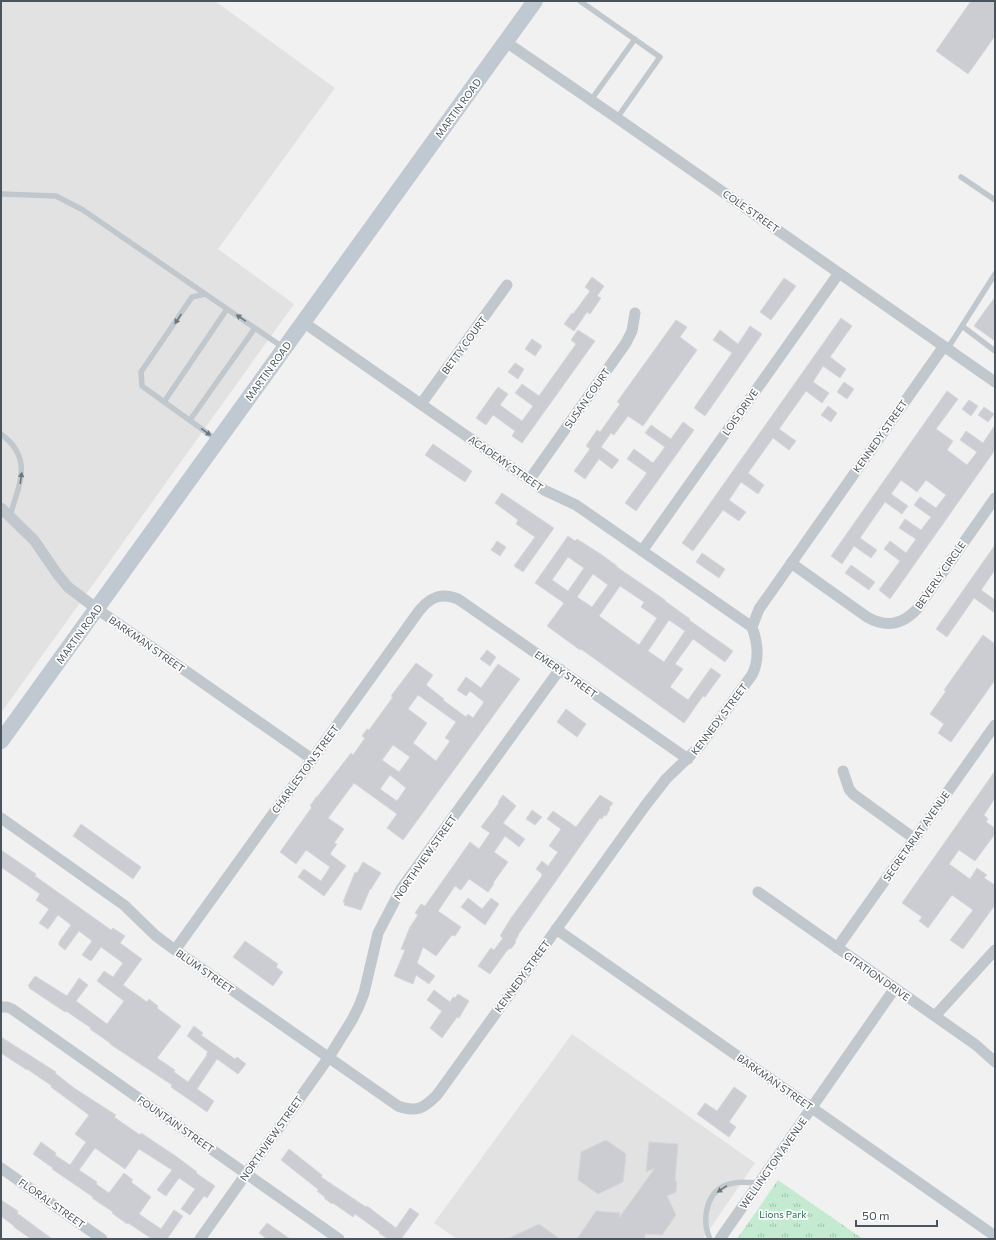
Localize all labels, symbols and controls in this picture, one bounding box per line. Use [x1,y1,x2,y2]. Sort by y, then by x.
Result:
street label: MARTIN ROAD [432,76,484,140]
street label: COLE STREET [721,187,782,235]
one-way arrow [174,313,182,324]
street label: BETTY COURT [439,313,489,376]
one-way arrow [235,314,246,322]
street label: MARTIN ROAD [242,339,294,403]
street label: SUSAN COURT [562,365,613,430]
street label: LOIS DRIVE [720,386,760,438]
street label: KENNEDY STREET [850,397,910,475]
one-way arrow [201,428,212,436]
street label: ACADEMY STREET [466,433,546,494]
one-way arrow [18,472,24,484]
street label: BEVERLY CIRCLE [912,539,968,611]
street label: MARTIN ROAD [53,602,105,666]
street label: BARKMAN STREET [107,613,188,675]
street label: EMERY STREET [532,648,600,700]
street label: KENNEDY STREET [688,680,750,757]
street label: CHARLESTON STREET [269,722,341,815]
street label: SECRETARIAT AVENUE [880,789,952,883]
street label: NORTHVIEW STREET [391,812,459,902]
street label: KENNEDY STREET [492,937,553,1014]
street label: BLUM STREET [174,947,237,996]
street label: CITATION DRIVE [842,949,912,1003]
street label: BARKMAN STREET [735,1051,816,1113]
street label: FOUNTAIN STREET [135,1093,217,1155]
street label: NORTHVIEW STREET [237,1093,305,1183]
street label: WELLINGTON AVENUE [737,1115,809,1211]
street label: FLORAL STREET [17,1176,88,1231]
one-way arrow [716,1185,727,1193]
scale bar [856,1202,937,1228]
park label: Lions Park [759,1208,807,1220]
text: 50 m [862,1208,890,1222]

